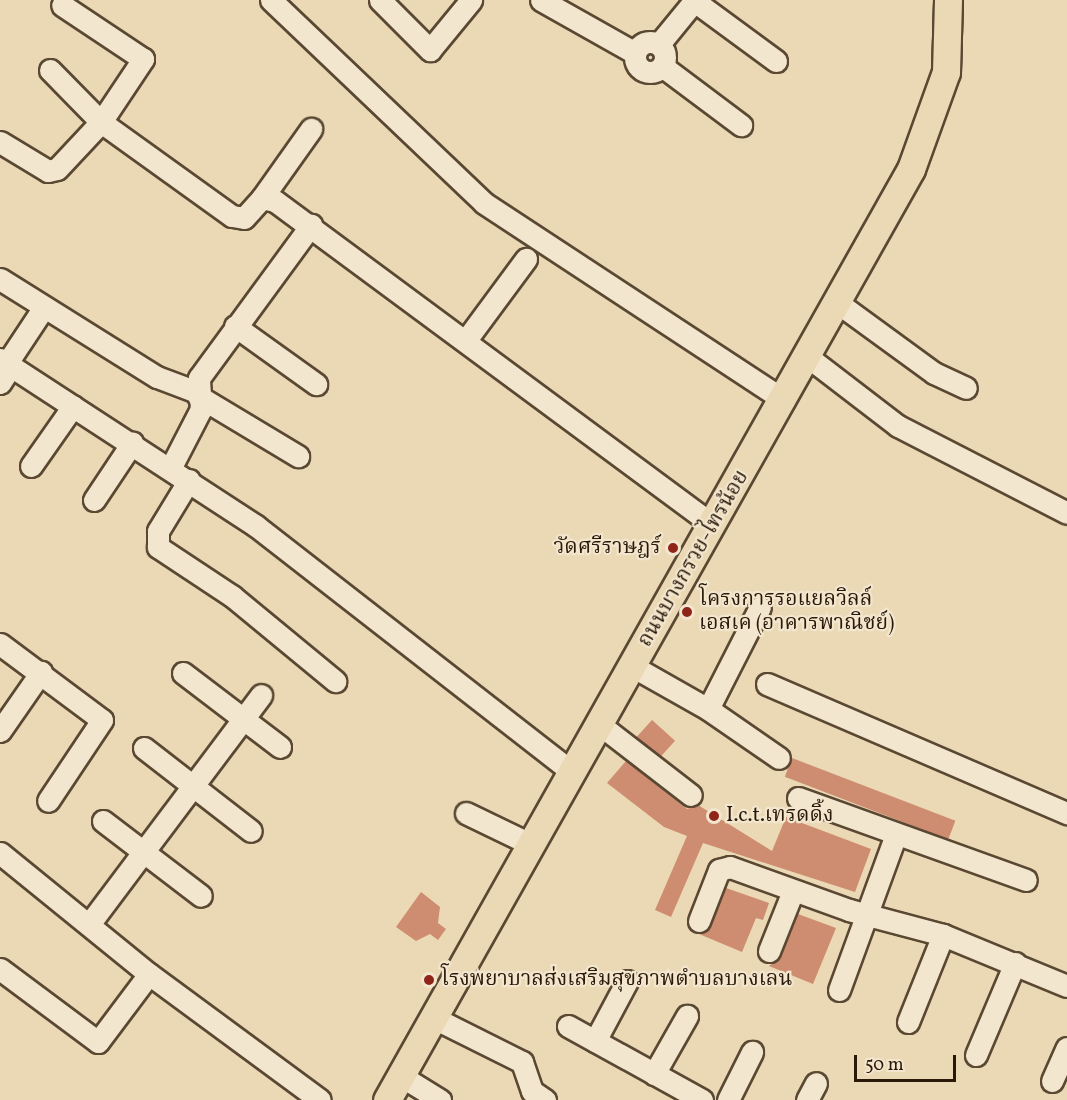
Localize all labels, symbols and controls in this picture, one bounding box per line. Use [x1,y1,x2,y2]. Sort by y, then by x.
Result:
street label: ถนนบางกรวย-ไทรน้อย [633,466,755,652]
place label: วัดศรีราษฎร์ [553,535,661,561]
marker: วัดศรีราษฎร์ [666,541,680,555]
place label: โครงการรอแยลวิลล์ เอสเค (อาคารพาณิชย์) [699,587,894,637]
marker: โครงการรอแยลวิลล์ เอสเค (อาคารพาณิชย์) [680,605,694,619]
place label: I.c.t.เทรดดิ้ง [726,803,833,829]
marker: I.c.t.เทรดดิ้ง [707,809,721,823]
place label: โรงพยาบาลส่งเสริมสุขภาพตำบลบางเลน [441,967,792,993]
marker: โรงพยาบาลส่งเสริมสุขภาพตำบลบางเลน [422,973,436,987]
scale bar [857,1043,959,1081]
text: 50 m [865,1053,904,1078]

